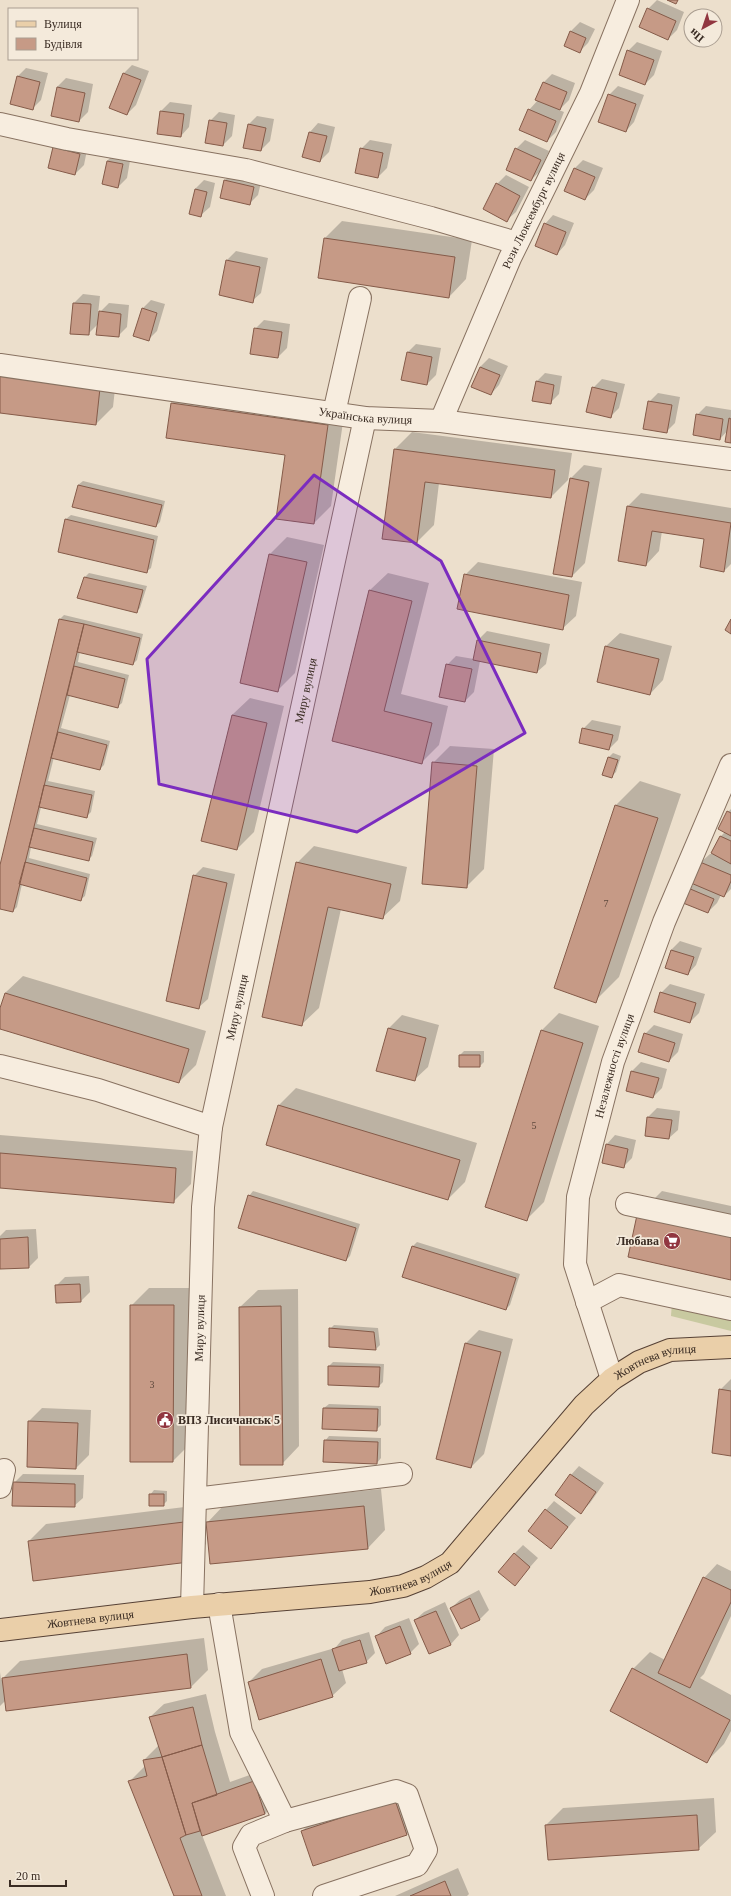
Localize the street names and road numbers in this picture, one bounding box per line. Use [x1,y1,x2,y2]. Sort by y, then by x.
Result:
street label: Рози Люксембург вулиця [499,149,568,271]
street label: Українська вулиця [317,404,413,427]
street label: Миру вулиця [292,656,320,725]
street label: Миру вулиця [223,973,251,1042]
street label: Незалежності вулиця [592,1011,637,1120]
street label: Миру вулиця [192,1294,208,1362]
street label: Жовтнева вулиця [612,1342,697,1383]
street label: Жовтнева вулиця [368,1556,455,1599]
street label: Жовтнева вулиця [46,1607,135,1631]

